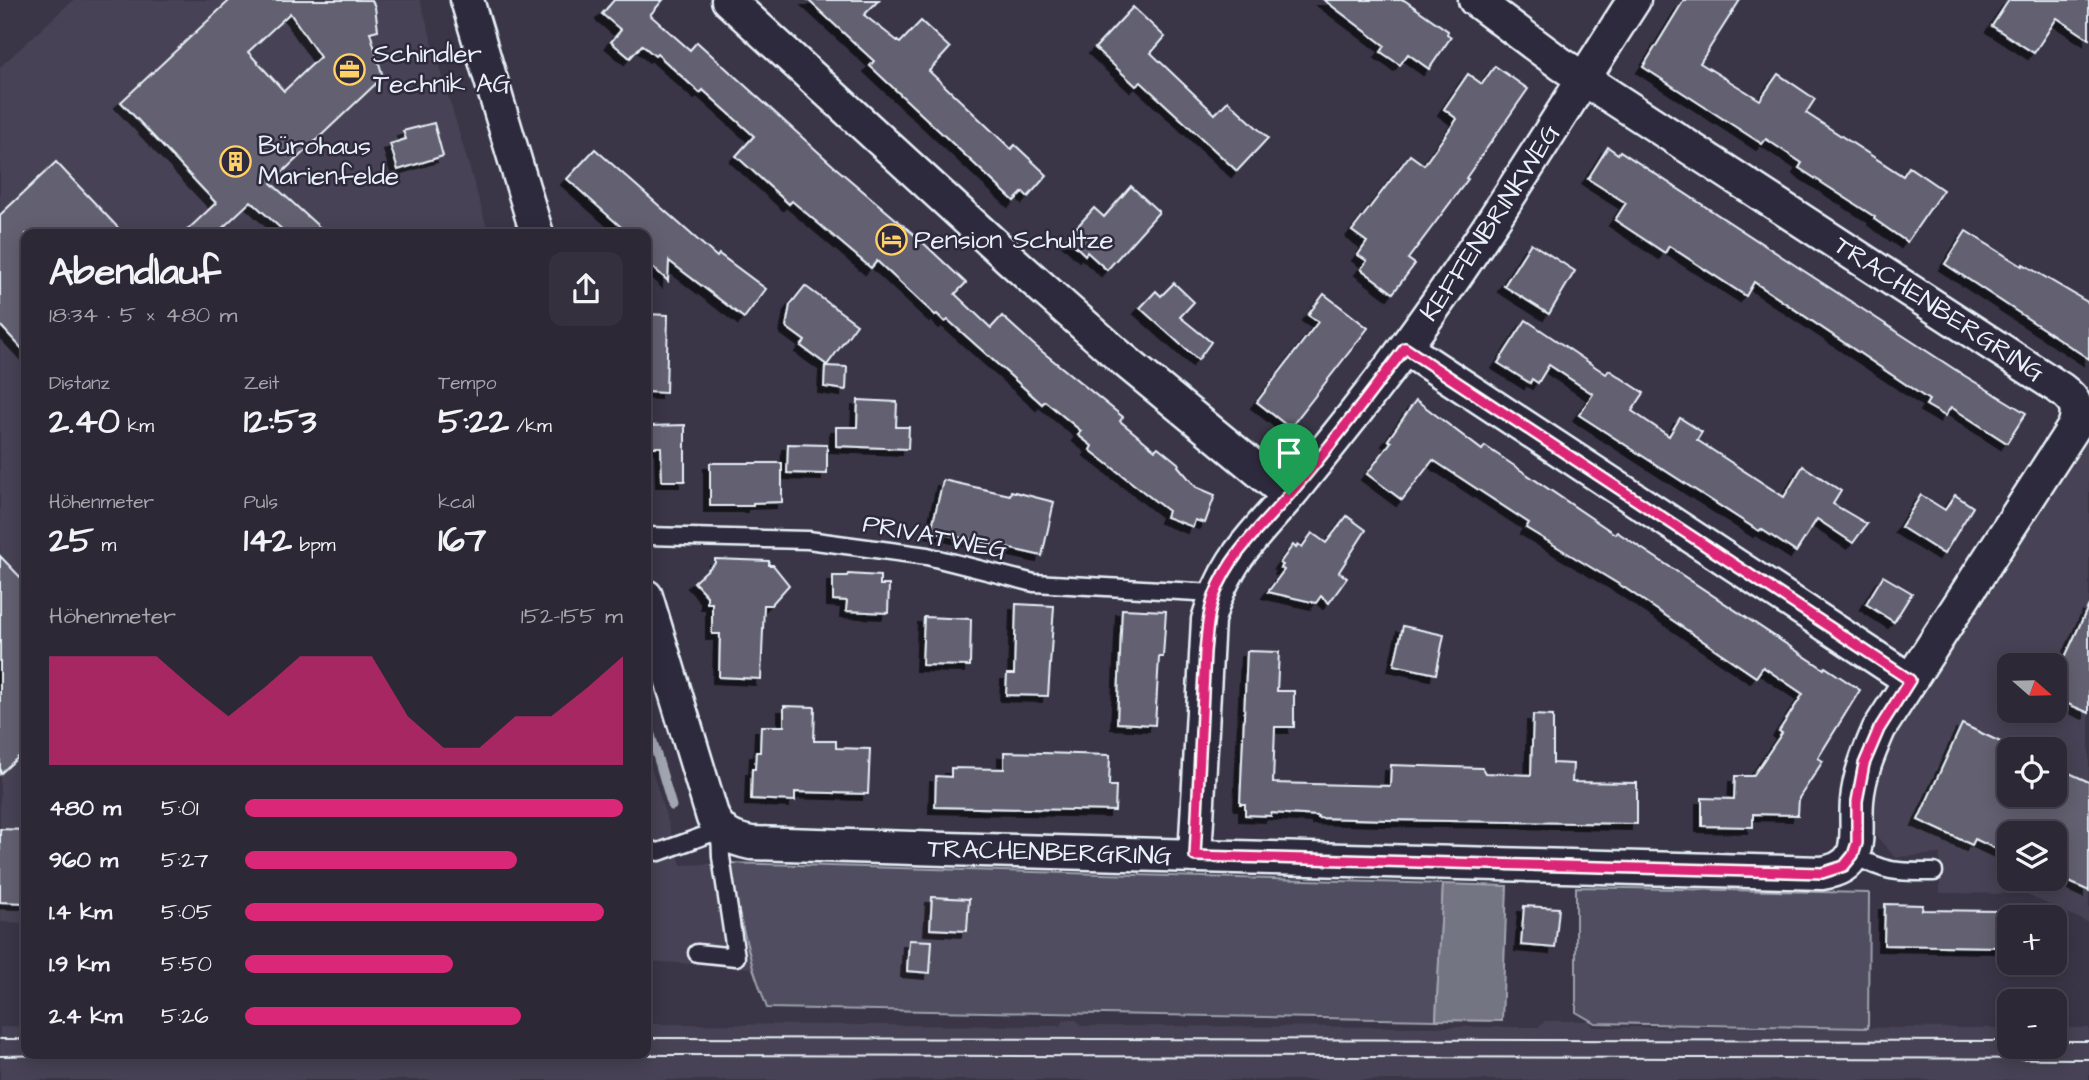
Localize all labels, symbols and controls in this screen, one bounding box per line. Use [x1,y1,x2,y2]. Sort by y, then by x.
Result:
place label: Schindler Technik AG [373,36,511,102]
office icon: Schindler Technik AG [333,52,367,86]
street label: KEFFENBRINKWEG [1412,117,1569,328]
place label: Bürohaus Marienfelde [258,128,399,194]
building icon: Bürohaus Marienfelde [218,144,252,178]
place label: Pension Schultze [914,222,1113,258]
hotel icon: Pension Schultze [874,223,908,257]
street label: TRACHENBERGRING [1827,227,2051,391]
text: Abendlauf [49,247,221,299]
button: share [549,252,623,326]
text: 18:34 · 5 × 480 m [49,299,237,331]
text: Distanz [49,370,110,397]
text: Zeit [244,370,279,397]
text: Tempo [438,370,497,397]
text: 2.40 [49,397,120,446]
text: 12:53 [244,397,317,446]
text: 5:22 [438,397,509,446]
text: km [120,413,154,440]
text: /km [509,413,552,440]
pin [1259,423,1319,495]
icon: arrive [1270,434,1308,472]
text: Höhenmeter [49,489,154,516]
text: Puls [244,489,278,516]
text: kcal [438,489,475,516]
street label: PRIVATWEG [860,505,1010,569]
text: 25 [49,516,94,565]
text: 142 [244,516,292,565]
text: 167 [438,516,486,565]
text: m [94,532,116,559]
text: bpm [292,532,336,559]
text: Höhenmeter [49,600,176,632]
text: 152–155 m [521,600,623,632]
north arrow [1997,653,2067,723]
map controls [1997,653,2067,1059]
button: locate [1997,737,2067,807]
text: 480 m [49,792,121,824]
text: 5:01 [161,792,199,824]
button: layers [1997,821,2067,891]
street label: TRACHENBERGRING [927,830,1172,874]
text: 960 m [49,844,118,876]
text: 5:27 [161,844,208,876]
text: 1.4 km [49,896,112,928]
text: 5:05 [161,896,212,928]
button: + [1997,905,2067,975]
text: 1.9 km [49,948,110,980]
text: 5:50 [161,948,212,980]
button: − [1997,989,2067,1059]
text: 2.4 km [49,1000,122,1032]
text: 5:26 [161,1000,209,1032]

